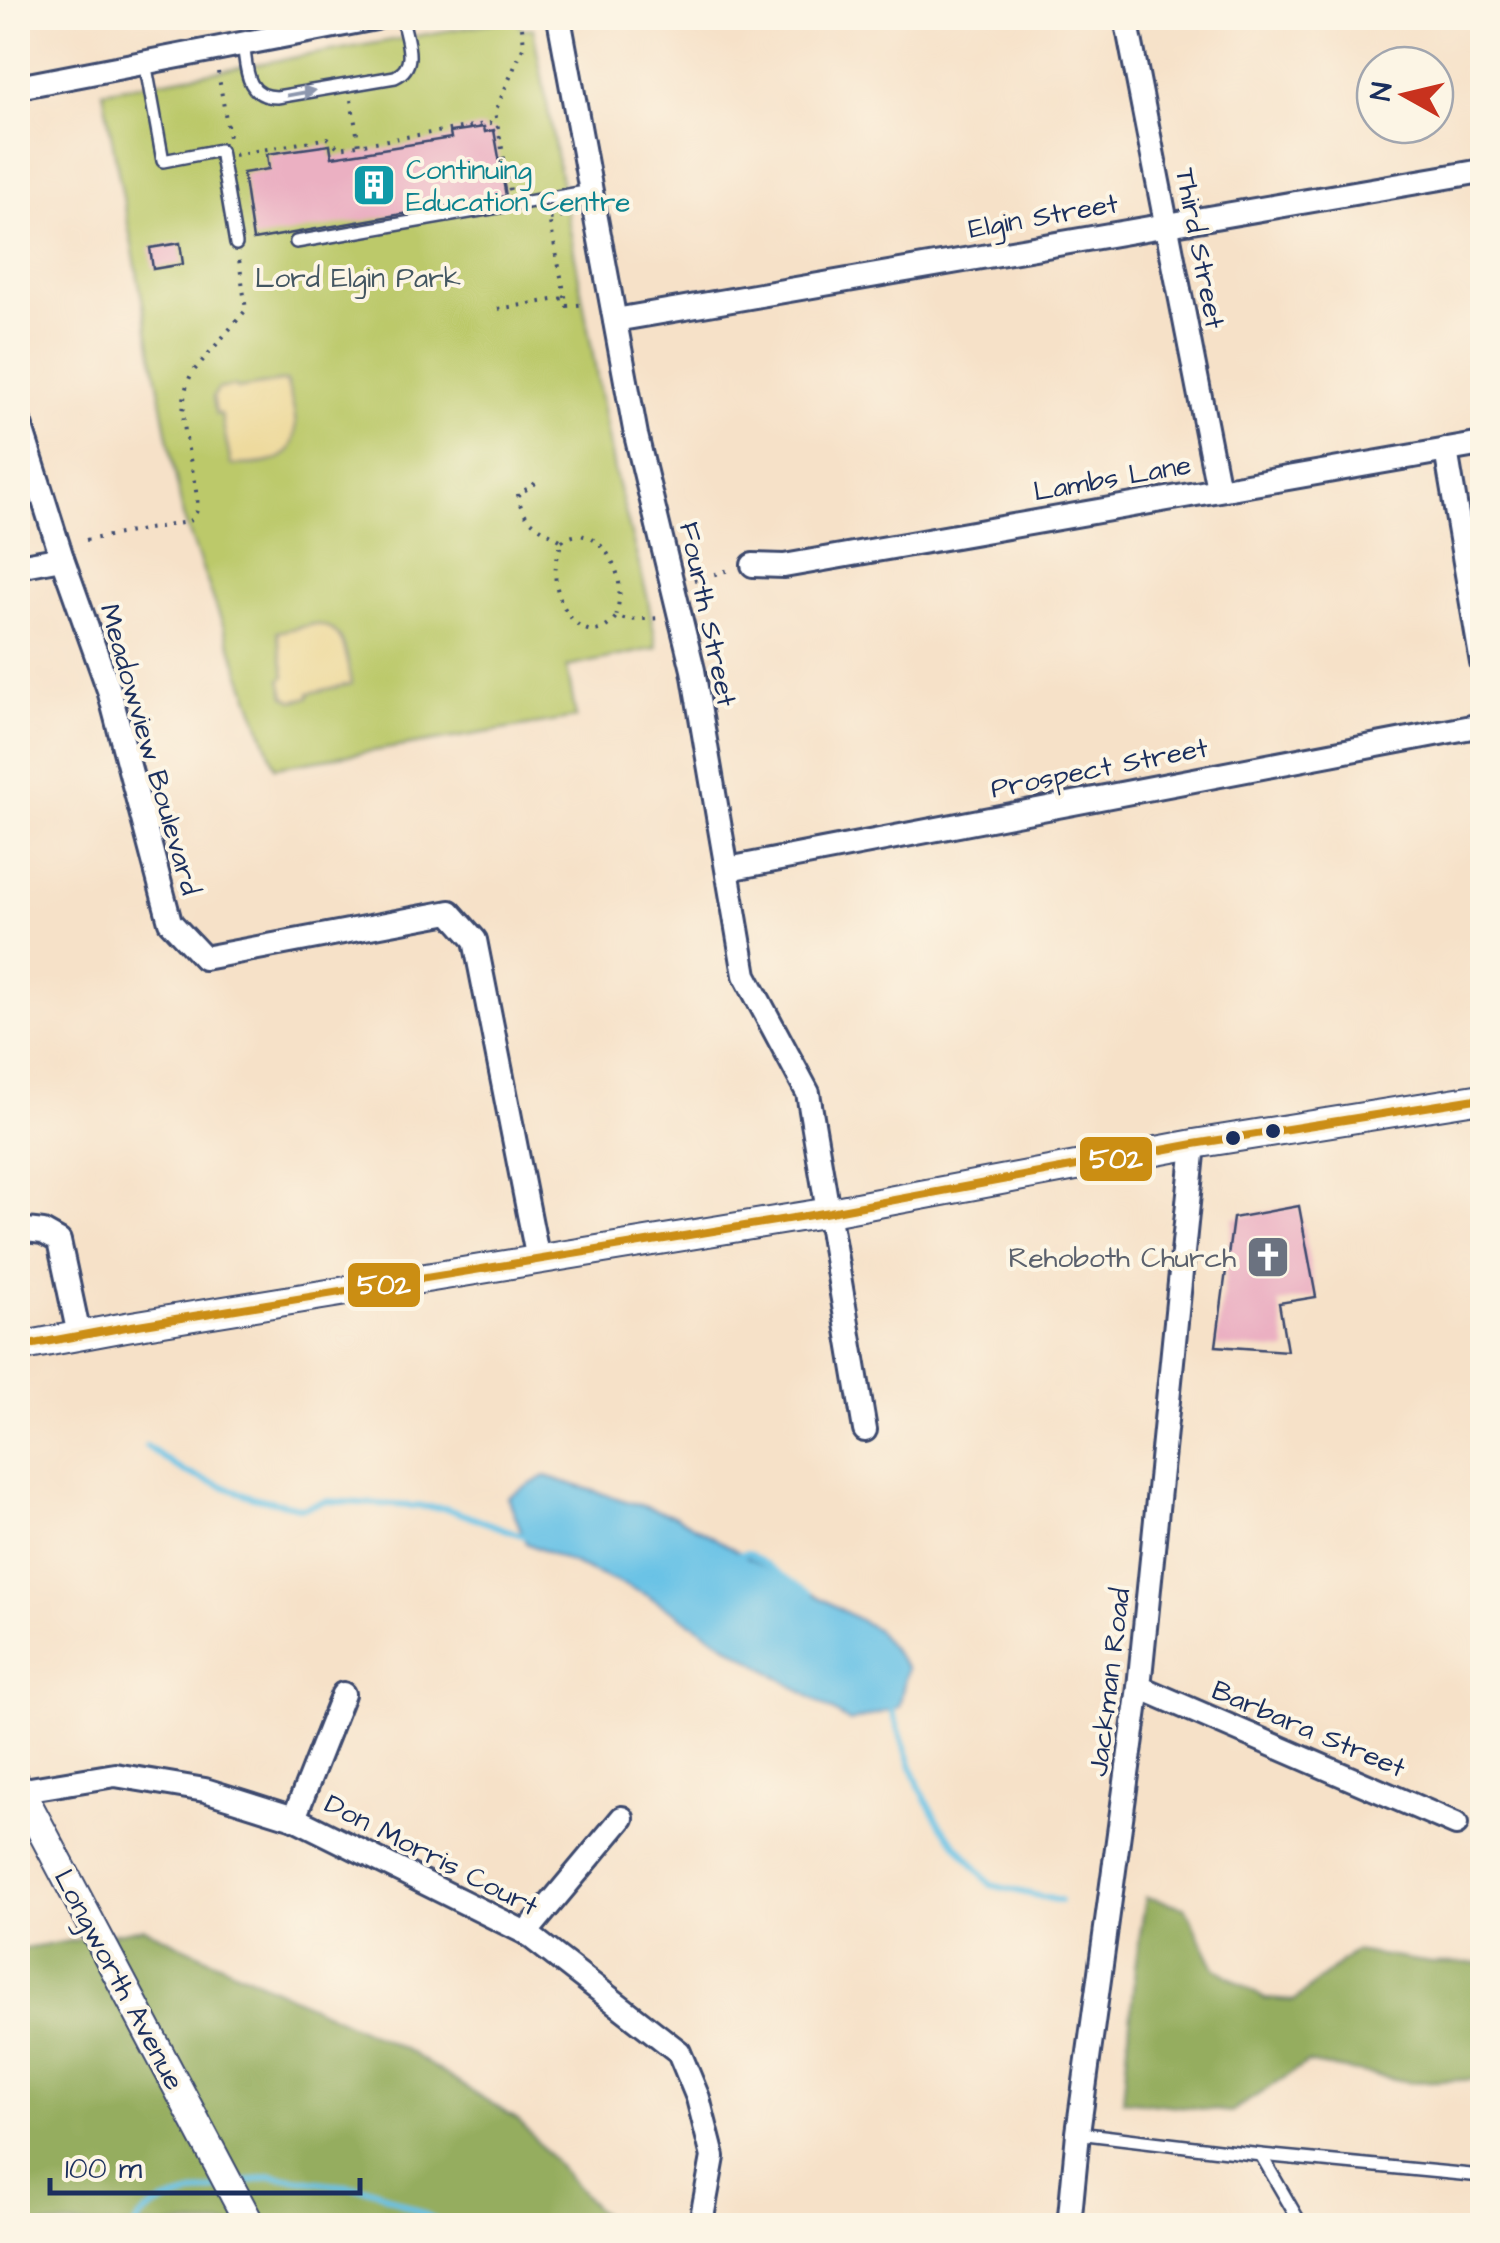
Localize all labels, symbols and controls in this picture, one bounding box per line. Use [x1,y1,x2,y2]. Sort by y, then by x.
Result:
north arrow [1355,45,1455,145]
text: N [1361,80,1402,103]
one-way arrow [285,85,317,100]
place label: Continuing Education Centre [406,151,631,222]
building icon: Continuing Education Centre [351,162,397,208]
street label: Third Street [1165,165,1234,333]
street label: Elgin Street [965,184,1122,250]
park label: Lord Elgin Park [255,259,461,299]
street label: Lambs Lane [1030,445,1194,512]
street label: Fourth Street [669,519,746,711]
street label: Meadowview Boulevard [89,599,210,899]
street label: Prospect Street [987,728,1212,809]
unlabelled marker [1263,1121,1283,1141]
unlabelled marker [1223,1128,1243,1148]
line badge: 502 [1078,1135,1154,1183]
text: 502 [1089,1140,1144,1179]
church icon: Rehoboth Church [1245,1234,1291,1280]
place label: Rehoboth Church [1008,1239,1236,1278]
line badge: 502 [346,1261,422,1309]
text: 502 [357,1266,412,1305]
street label: Jackman Road [1079,1586,1140,1779]
street label: Barbara Street [1206,1671,1412,1788]
street label: Don Morris Court [318,1785,545,1926]
street label: Longworth Avenue [43,1862,193,2097]
scale bar [50,2133,360,2195]
text: 100 m [65,2148,143,2190]

